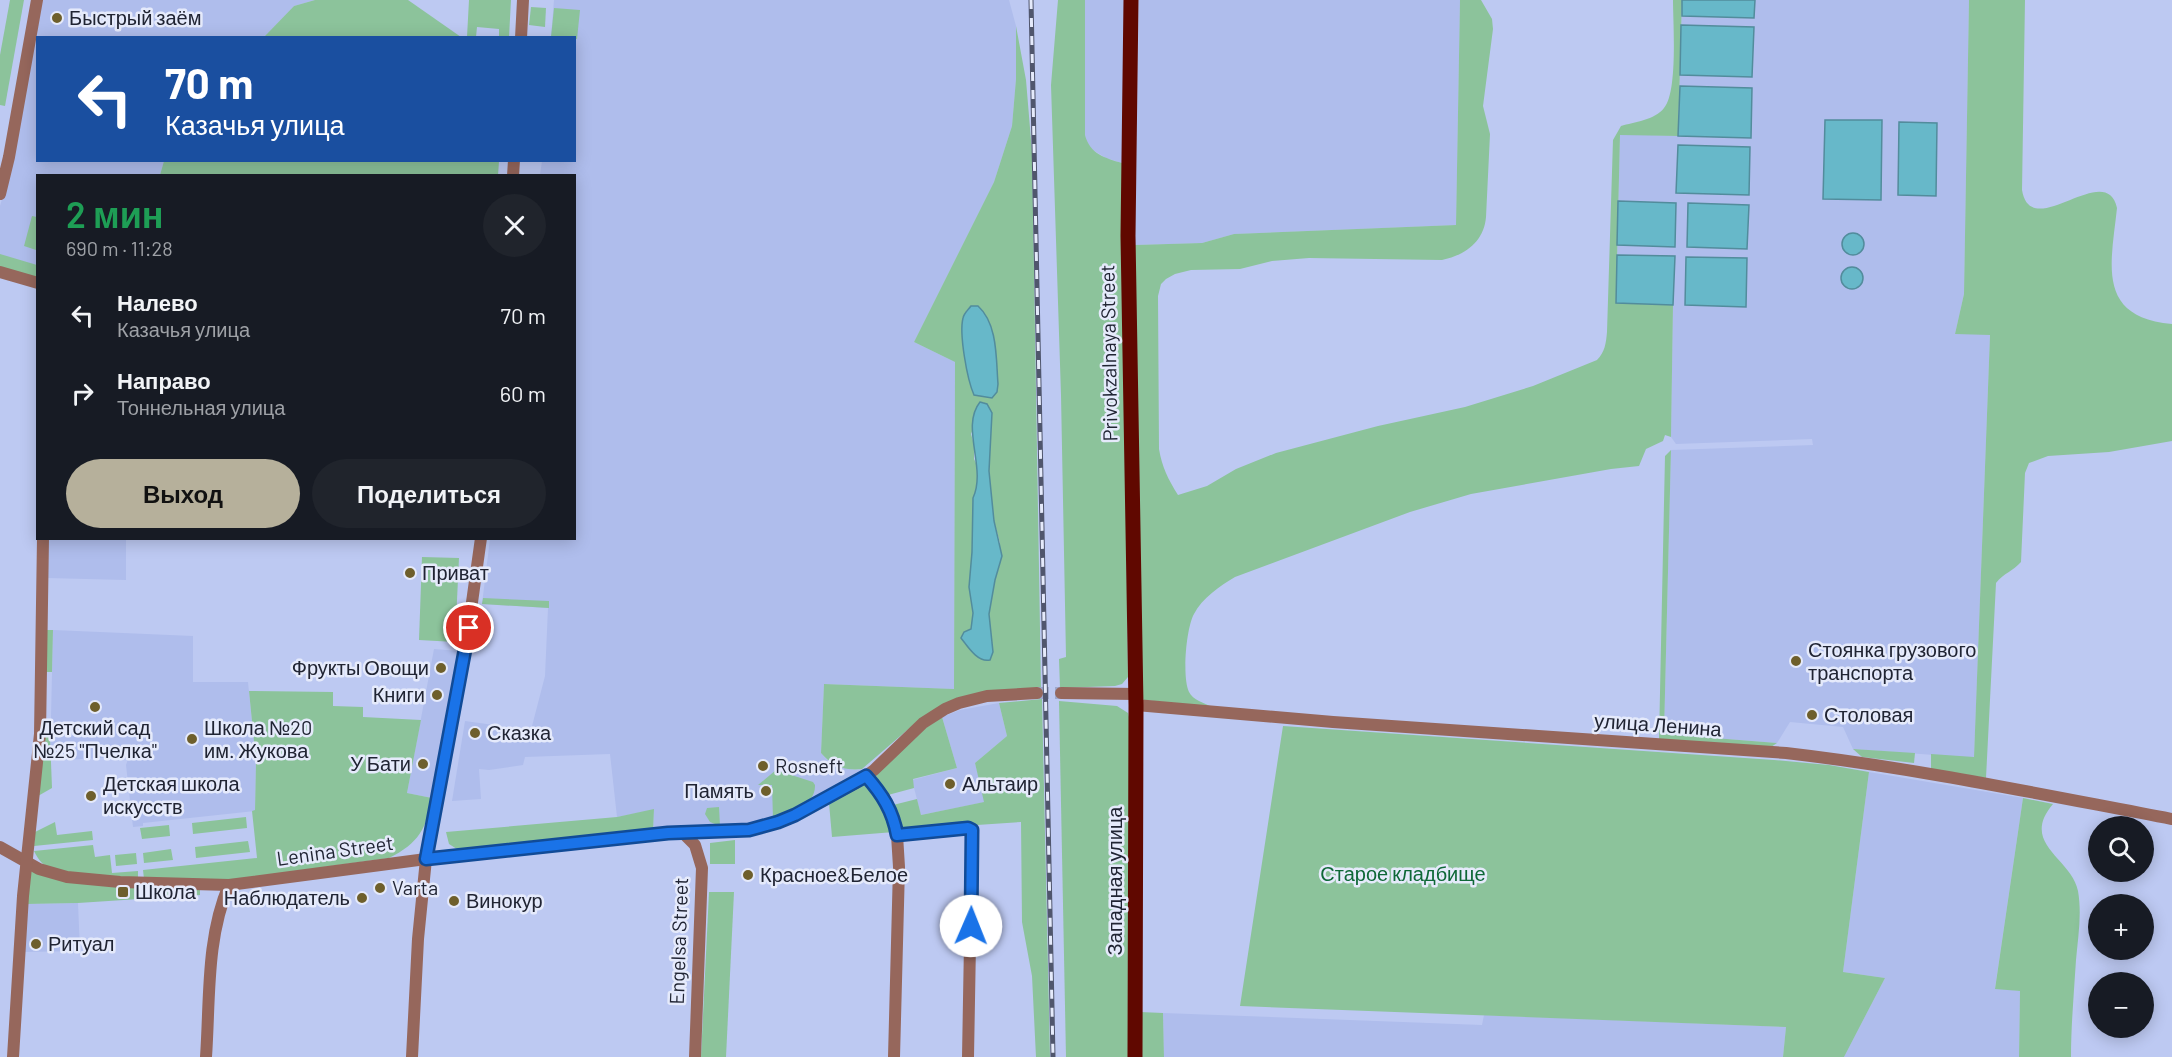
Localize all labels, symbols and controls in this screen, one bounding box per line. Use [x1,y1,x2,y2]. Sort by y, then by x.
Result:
place label: Быстрый заём [69,5,202,29]
marker: Быстрый заём [50,11,64,25]
text: 70 m [165,57,253,107]
icon: left [66,60,144,138]
text: Казачья улица [165,108,345,140]
text: 2 мин [66,192,164,235]
button: close [483,194,546,257]
text: 690 m · 11:28 [66,236,173,260]
street label: Privokzalnaya Street [1094,264,1122,442]
text: Налево [117,289,198,315]
icon: left [66,299,99,332]
text: 70 m [501,302,546,328]
text: Казачья улица [117,317,250,341]
text: Направо [117,367,211,393]
icon: right [66,377,99,410]
text: 60 m [500,380,546,406]
text: Тоннельная улица [117,395,285,419]
button: Выход [66,459,300,528]
button: Поделиться [312,459,546,528]
place label: Приват [422,560,489,584]
marker: Приват [403,566,417,580]
pin [443,602,494,653]
icon: arrive [452,611,485,644]
place label: Стоянка грузового транспорта [1808,637,1976,684]
marker: Стоянка грузового транспорта [1789,654,1803,668]
place label: Фрукты Овощи [292,655,429,679]
marker: Фрукты Овощи [434,661,448,675]
place label: Книги [373,682,425,706]
marker: Книги [430,688,444,702]
marker: Детский сад №25 "Пчелка" [88,700,102,714]
place label: Столовая [1824,702,1913,726]
street label: улица Ленина [1594,708,1723,740]
marker: Столовая [1805,708,1819,722]
place label: Детский сад №25 "Пчелка" [33,715,157,762]
place label: Школа №20 им. Жукова [204,715,312,762]
place label: Сказка [487,720,552,744]
marker: Сказка [468,726,482,740]
marker: Школа №20 им. Жукова [185,732,199,746]
place label: У Бати [350,751,411,775]
place label: Rosneft [775,753,843,777]
marker: У Бати [416,757,430,771]
marker: Rosneft [756,759,770,773]
place label: Детская школа искусств [103,771,240,818]
place label: Альтаир [962,771,1038,795]
marker: Альтаир [943,777,957,791]
place label: Память [684,778,754,802]
marker: Память [759,784,773,798]
marker: Детская школа искусств [84,789,98,803]
street label: Западная улица [1102,806,1126,955]
map controls [2088,816,2154,1038]
button: search [2088,816,2154,882]
street label: Lenina Street [275,830,395,870]
park label: Старое кладбище [1320,861,1486,885]
place label: Красное&Белое [760,862,908,886]
marker: Красное&Белое [741,868,755,882]
place label: Varta [392,875,438,899]
street label: Engelsa Street [664,877,692,1005]
place label: Школа [135,879,197,903]
marker: Varta [373,881,387,895]
marker: Школа [116,885,130,899]
place label: Наблюдатель [224,885,350,909]
place label: Винокур [466,888,543,912]
marker: Наблюдатель [355,891,369,905]
marker: Винокур [447,894,461,908]
position arrow [939,894,1003,958]
button: + [2088,894,2154,960]
place label: Ритуал [48,931,114,955]
marker: Ритуал [29,937,43,951]
button: − [2088,972,2154,1038]

